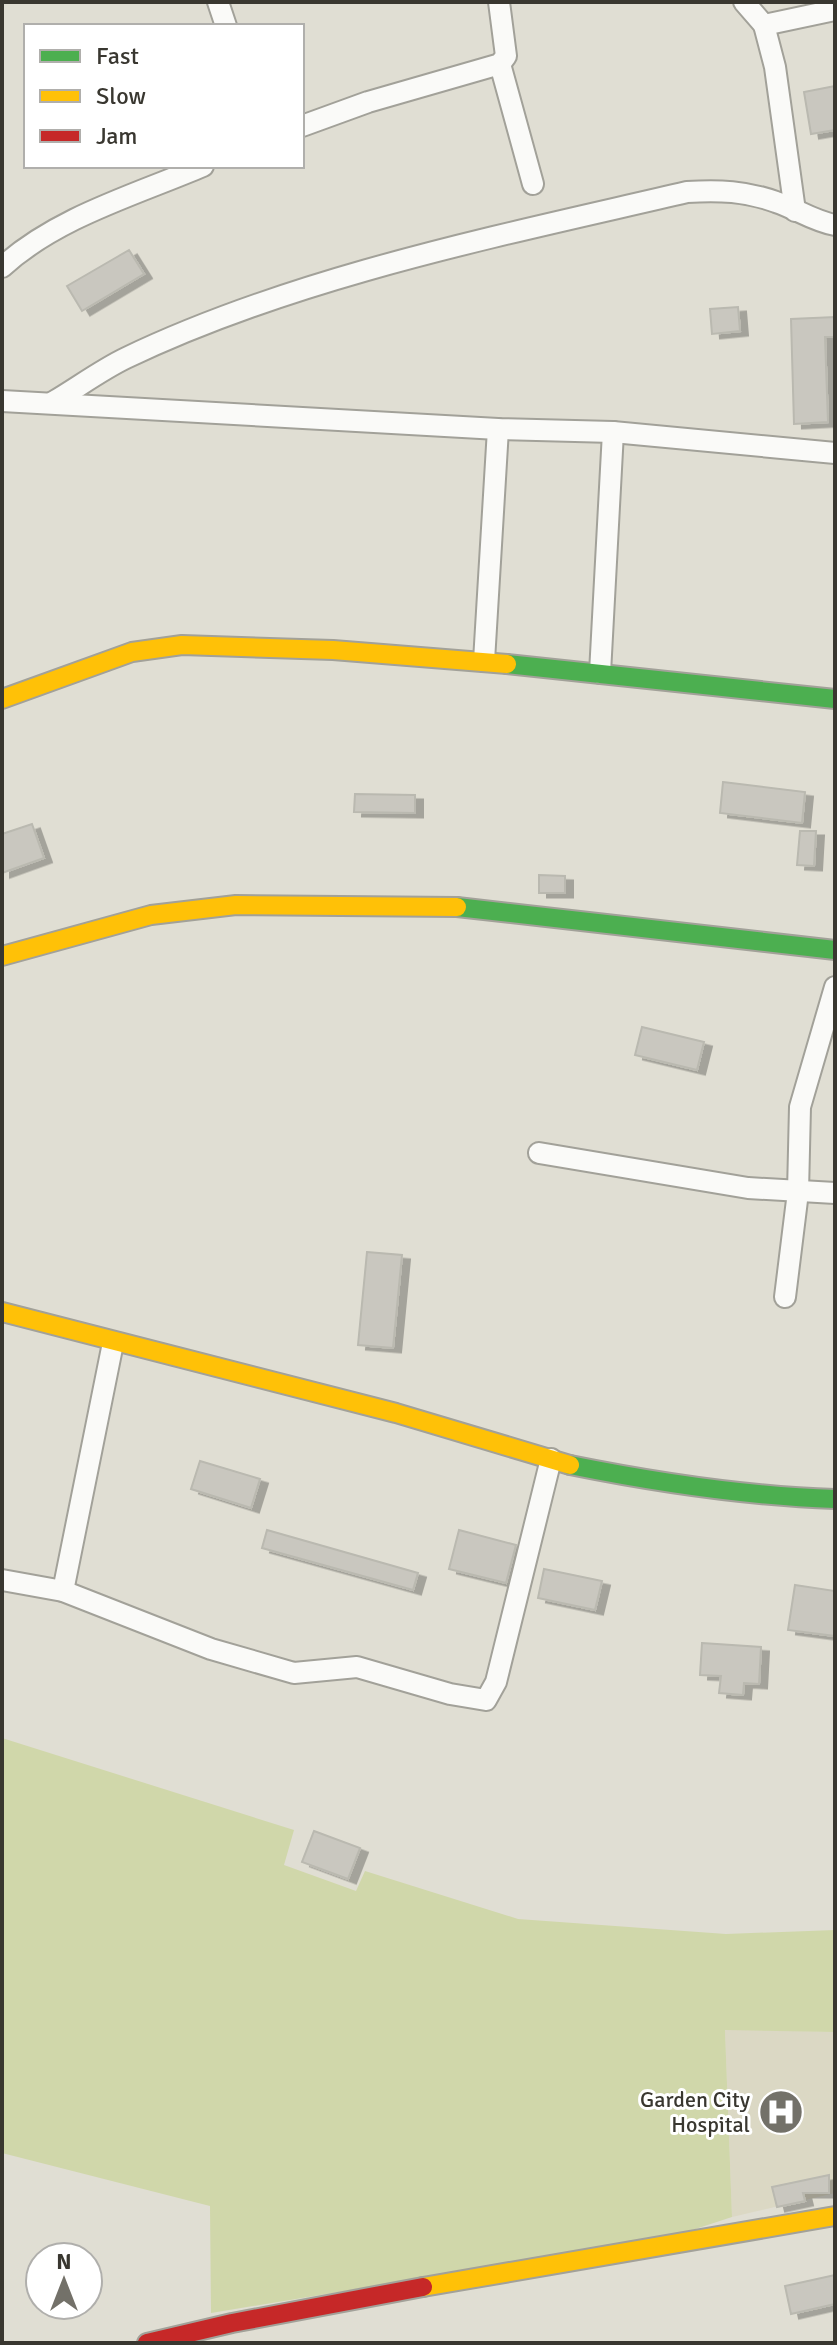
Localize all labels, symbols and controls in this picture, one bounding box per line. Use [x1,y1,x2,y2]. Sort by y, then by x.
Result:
legend [24,24,304,168]
text: Fast [96,41,139,71]
text: Slow [96,81,146,111]
text: Jam [96,121,137,151]
place label: Garden City Hospital [640,2086,751,2138]
hospital icon: Garden City Hospital [757,2088,805,2136]
north arrow [24,2241,104,2321]
text: N [56,2248,72,2275]

